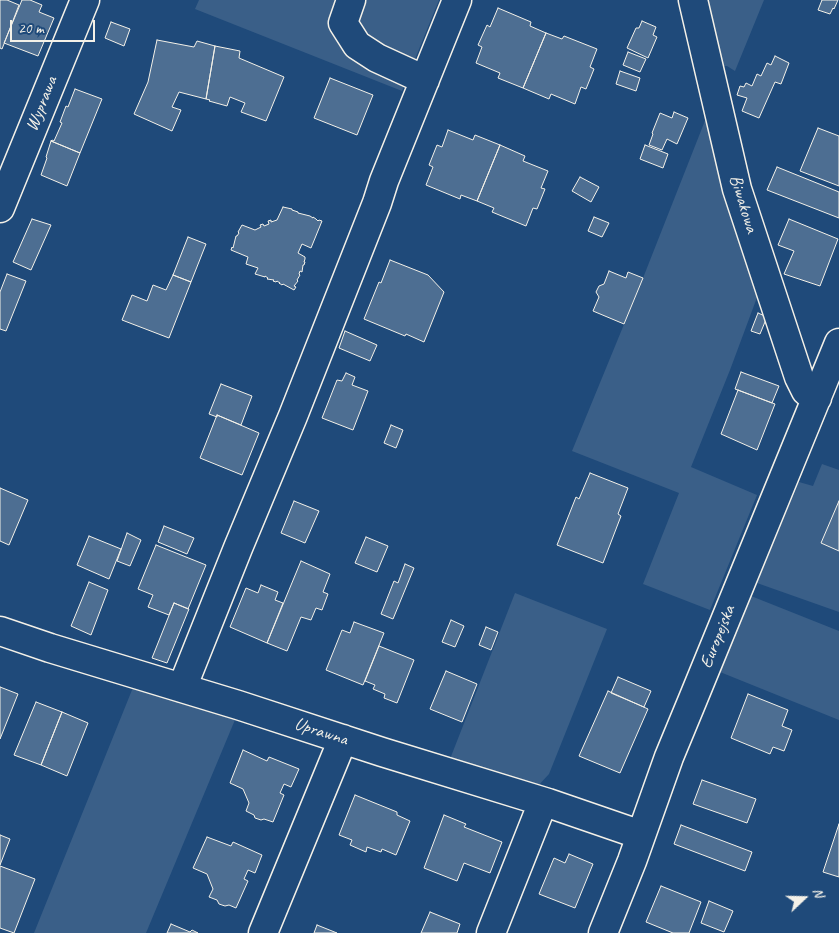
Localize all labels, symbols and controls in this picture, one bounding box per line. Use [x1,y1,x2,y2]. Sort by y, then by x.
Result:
scale bar [12,10,98,42]
text: 20 m [18,19,44,38]
street label: Wyprawa [21,74,63,134]
street label: Biwakowa [724,172,762,236]
street label: Europejska [696,602,740,672]
street label: Uprawna [292,713,350,751]
north arrow [779,873,829,923]
text: N [809,885,828,900]

